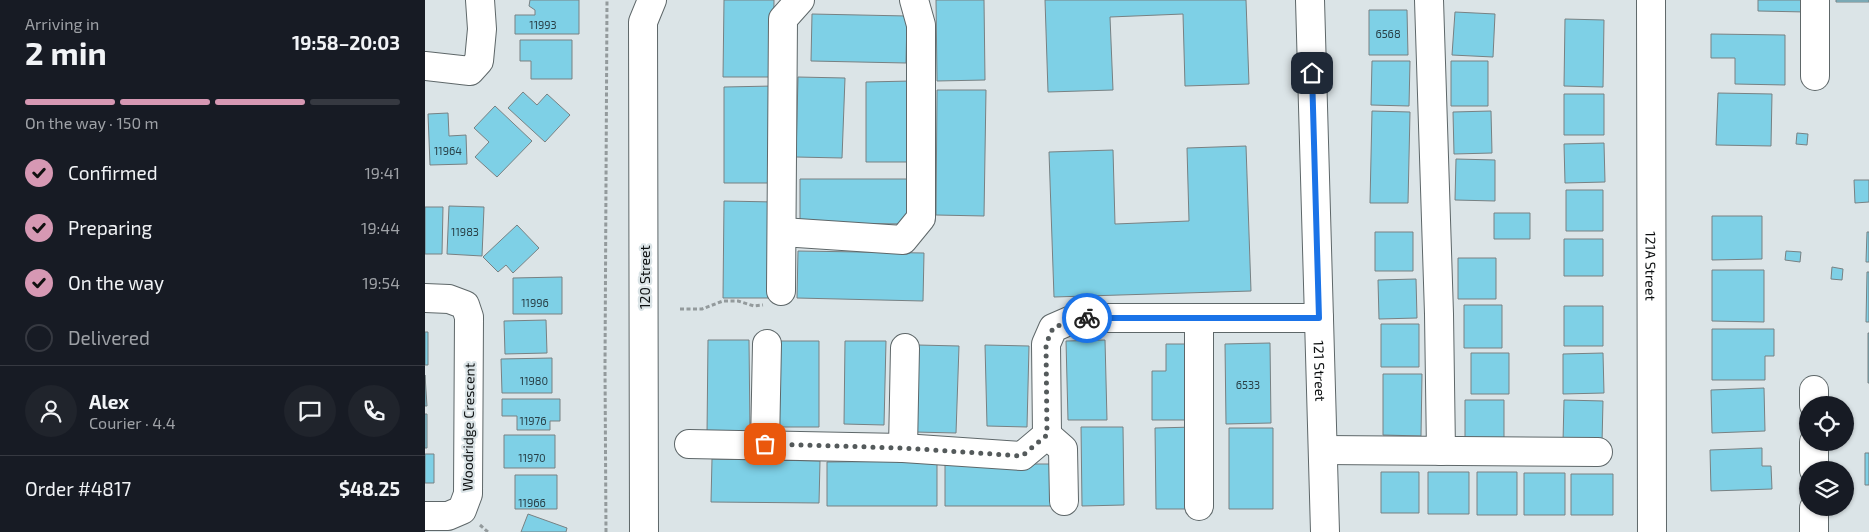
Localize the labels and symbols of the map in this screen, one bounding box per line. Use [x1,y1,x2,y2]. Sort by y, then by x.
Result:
house number: 11993 [529,18,557,31]
house number: 6568 [1375,27,1401,40]
pin [1291,52,1333,94]
house number: 11964 [434,144,462,157]
house number: 11983 [451,225,479,238]
street label: 121A Street [1643,231,1660,301]
street label: 120 Street [636,245,653,309]
courier [1062,293,1112,343]
house number: 11996 [521,296,549,309]
street label: 121 Street [1311,340,1330,402]
street label: Woodridge Crescent [458,363,478,491]
house number: 11980 [520,374,548,387]
house number: 6533 [1236,378,1260,391]
house number: 11976 [520,414,546,427]
pin [744,423,786,465]
house number: 11970 [518,451,546,464]
house number: 11966 [518,496,546,509]

